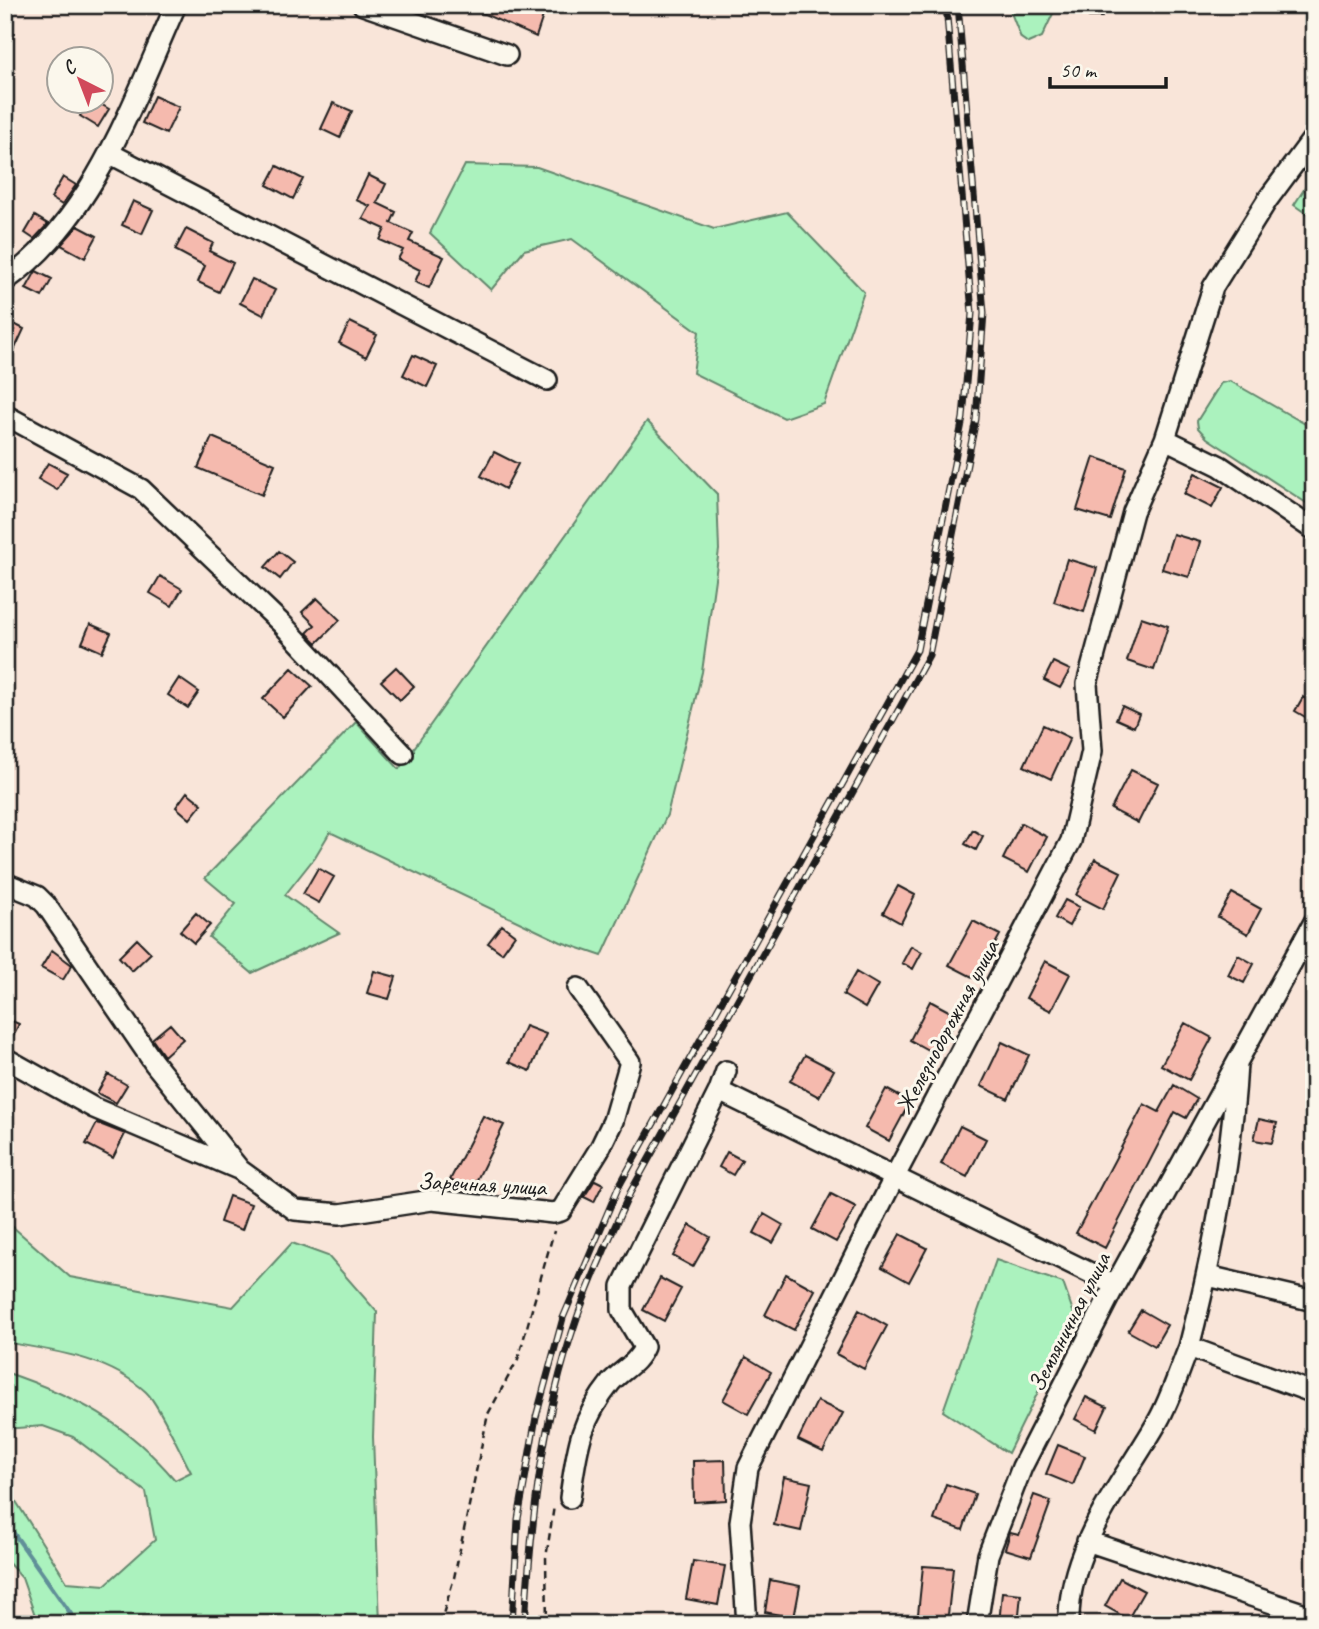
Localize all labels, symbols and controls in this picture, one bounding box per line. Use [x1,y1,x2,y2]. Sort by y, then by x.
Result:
north arrow [46,46,116,116]
scale bar [1050,46,1165,90]
text: С [58,54,83,80]
text: 50 m [1060,57,1098,83]
street label: Железнодорожная улица [888,933,1006,1119]
street label: Заречная улица [417,1166,548,1202]
street label: Земляничная улица [1021,1246,1118,1397]

